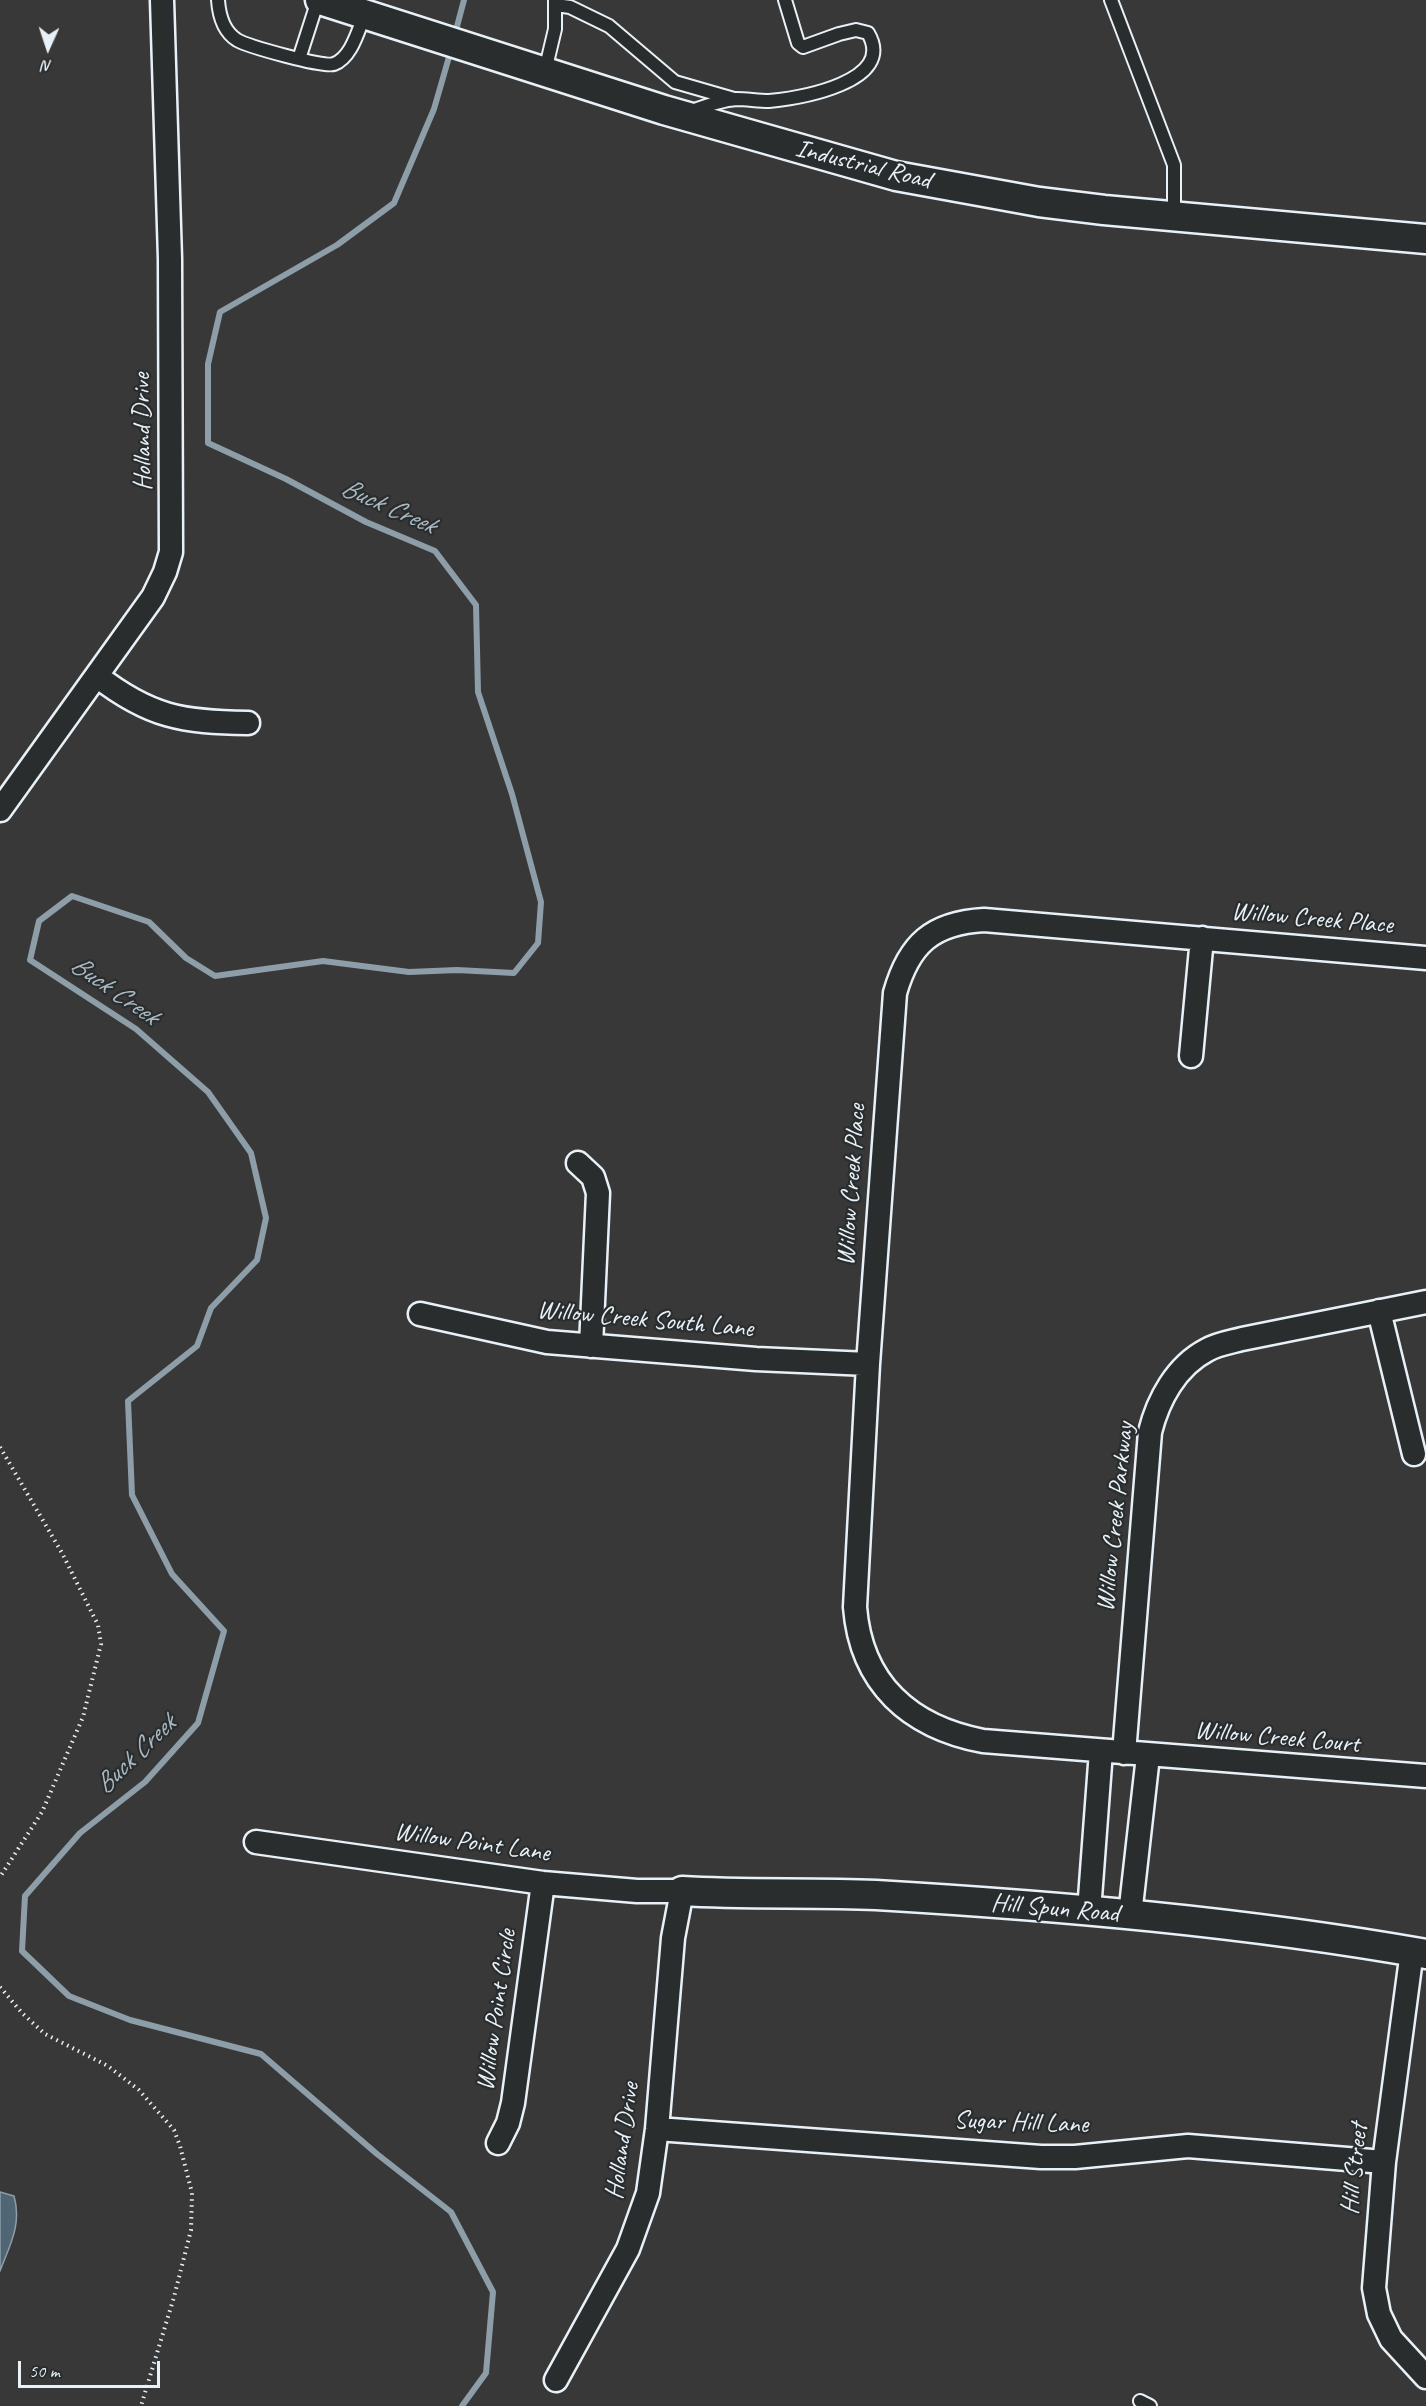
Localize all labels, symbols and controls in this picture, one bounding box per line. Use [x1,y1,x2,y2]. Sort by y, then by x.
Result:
north arrow [18,18,78,78]
text: N [42,56,53,76]
street label: Industrial Road [792,133,934,197]
street label: Holland Drive [126,373,160,491]
water label: Buck Creek [336,472,440,542]
street label: Willow Creek Place [1230,896,1394,942]
water label: Buck Creek [64,949,164,1033]
street label: Willow Creek Place [831,1103,873,1267]
street label: Willow Creek South Lane [536,1295,754,1345]
street label: Willow Creek Parkway [1091,1421,1141,1613]
water label: Buck Creek [89,1709,183,1801]
street label: Willow Creek Court [1193,1715,1361,1761]
street label: Willow Point Lane [392,1817,552,1869]
street label: Hill Spun Road [990,1888,1120,1930]
street label: Willow Point Circle [470,1927,524,2093]
street label: Holland Drive [599,2080,647,2202]
street label: Sugar Hill Lane [953,2105,1089,2141]
street label: Hill Street [1335,2122,1375,2216]
scale bar [21,2349,164,2387]
text: 50 m [29,2360,60,2382]

